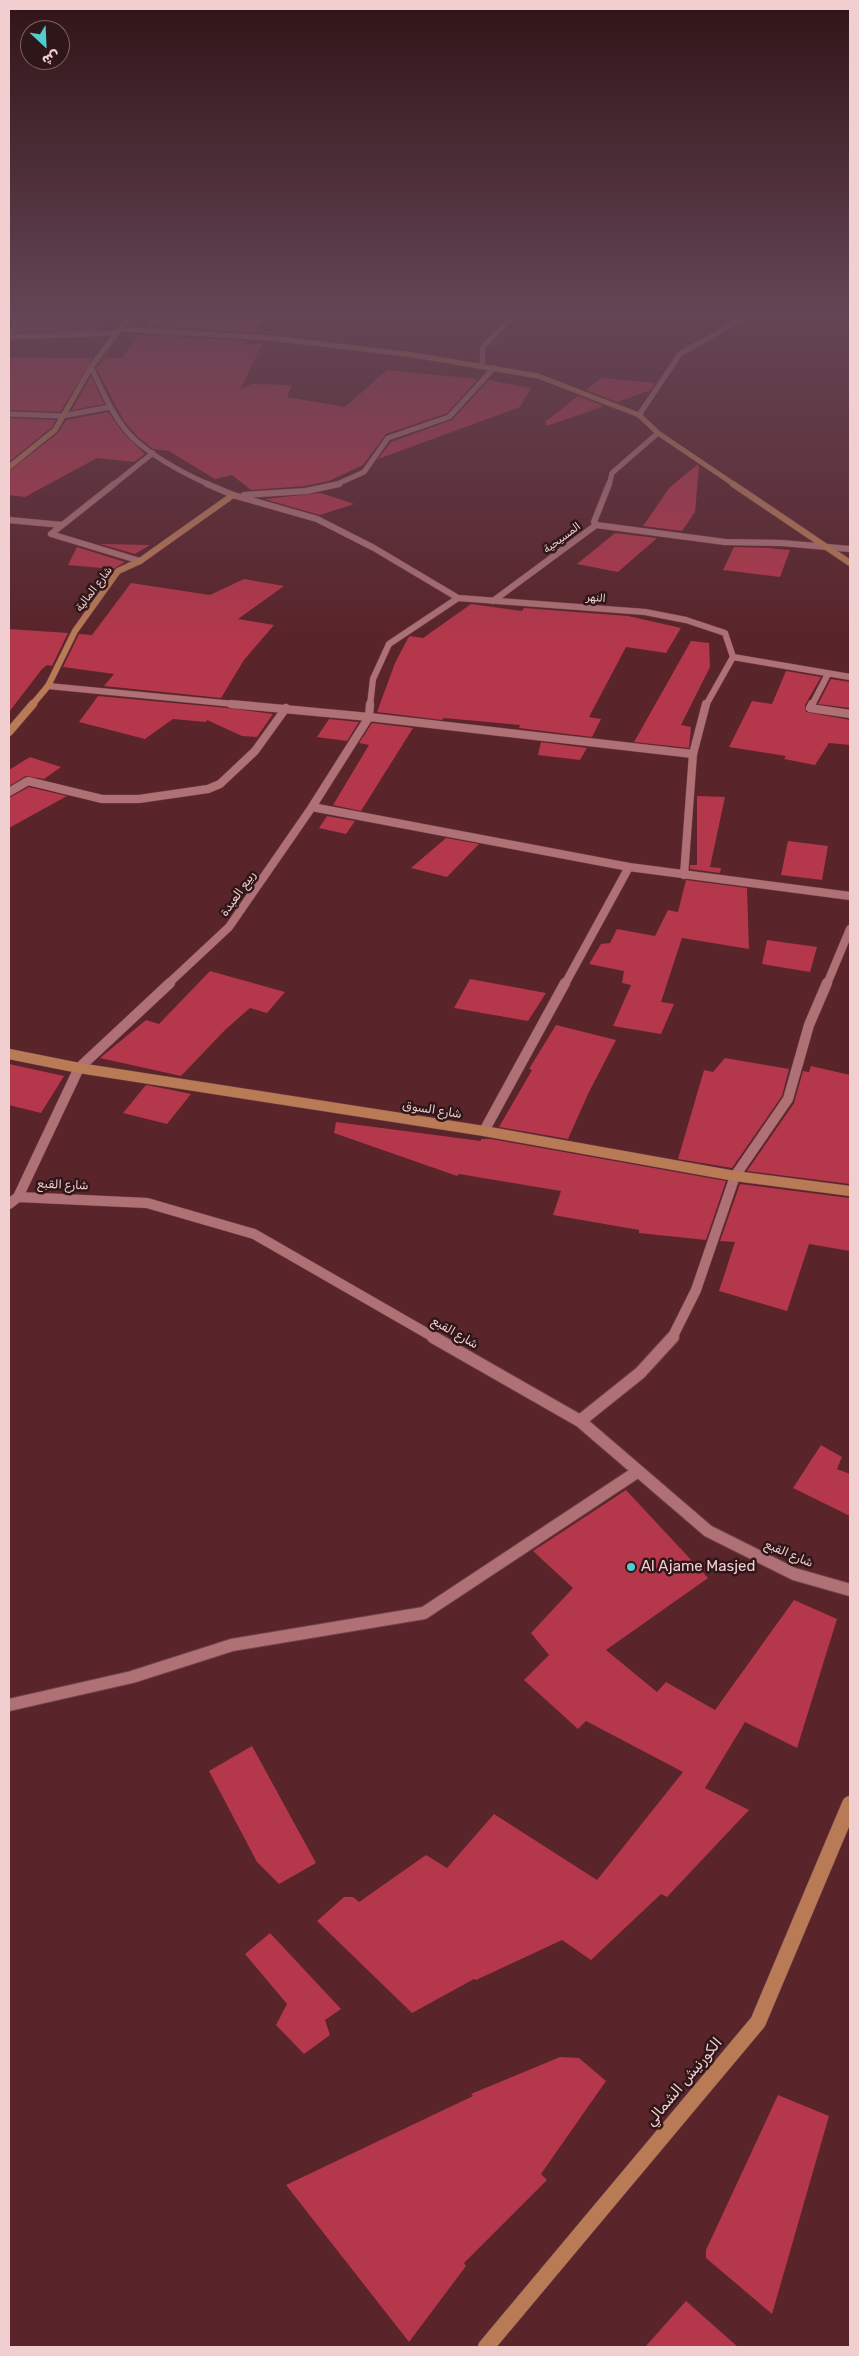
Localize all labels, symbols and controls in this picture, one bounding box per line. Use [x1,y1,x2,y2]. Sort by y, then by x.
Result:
north arrow [20,20,70,70]
text: ش [39,47,63,70]
street label: المسيحية [541,520,583,556]
street label: شارع المالية [73,564,115,614]
street label: النهر [586,591,606,605]
street label: ربيع العبدة [217,869,259,919]
street label: شارع السوق [401,1098,463,1122]
street label: شارع القبع [37,1177,89,1193]
street label: شارع القبع [429,1314,481,1352]
street label: شارع القبع [763,1537,815,1571]
place label: Al Ajame Masjed [641,1558,755,1576]
marker: Al Ajame Masjed [625,1561,637,1573]
street label: الكورنيش الشمالي [642,2034,726,2130]

